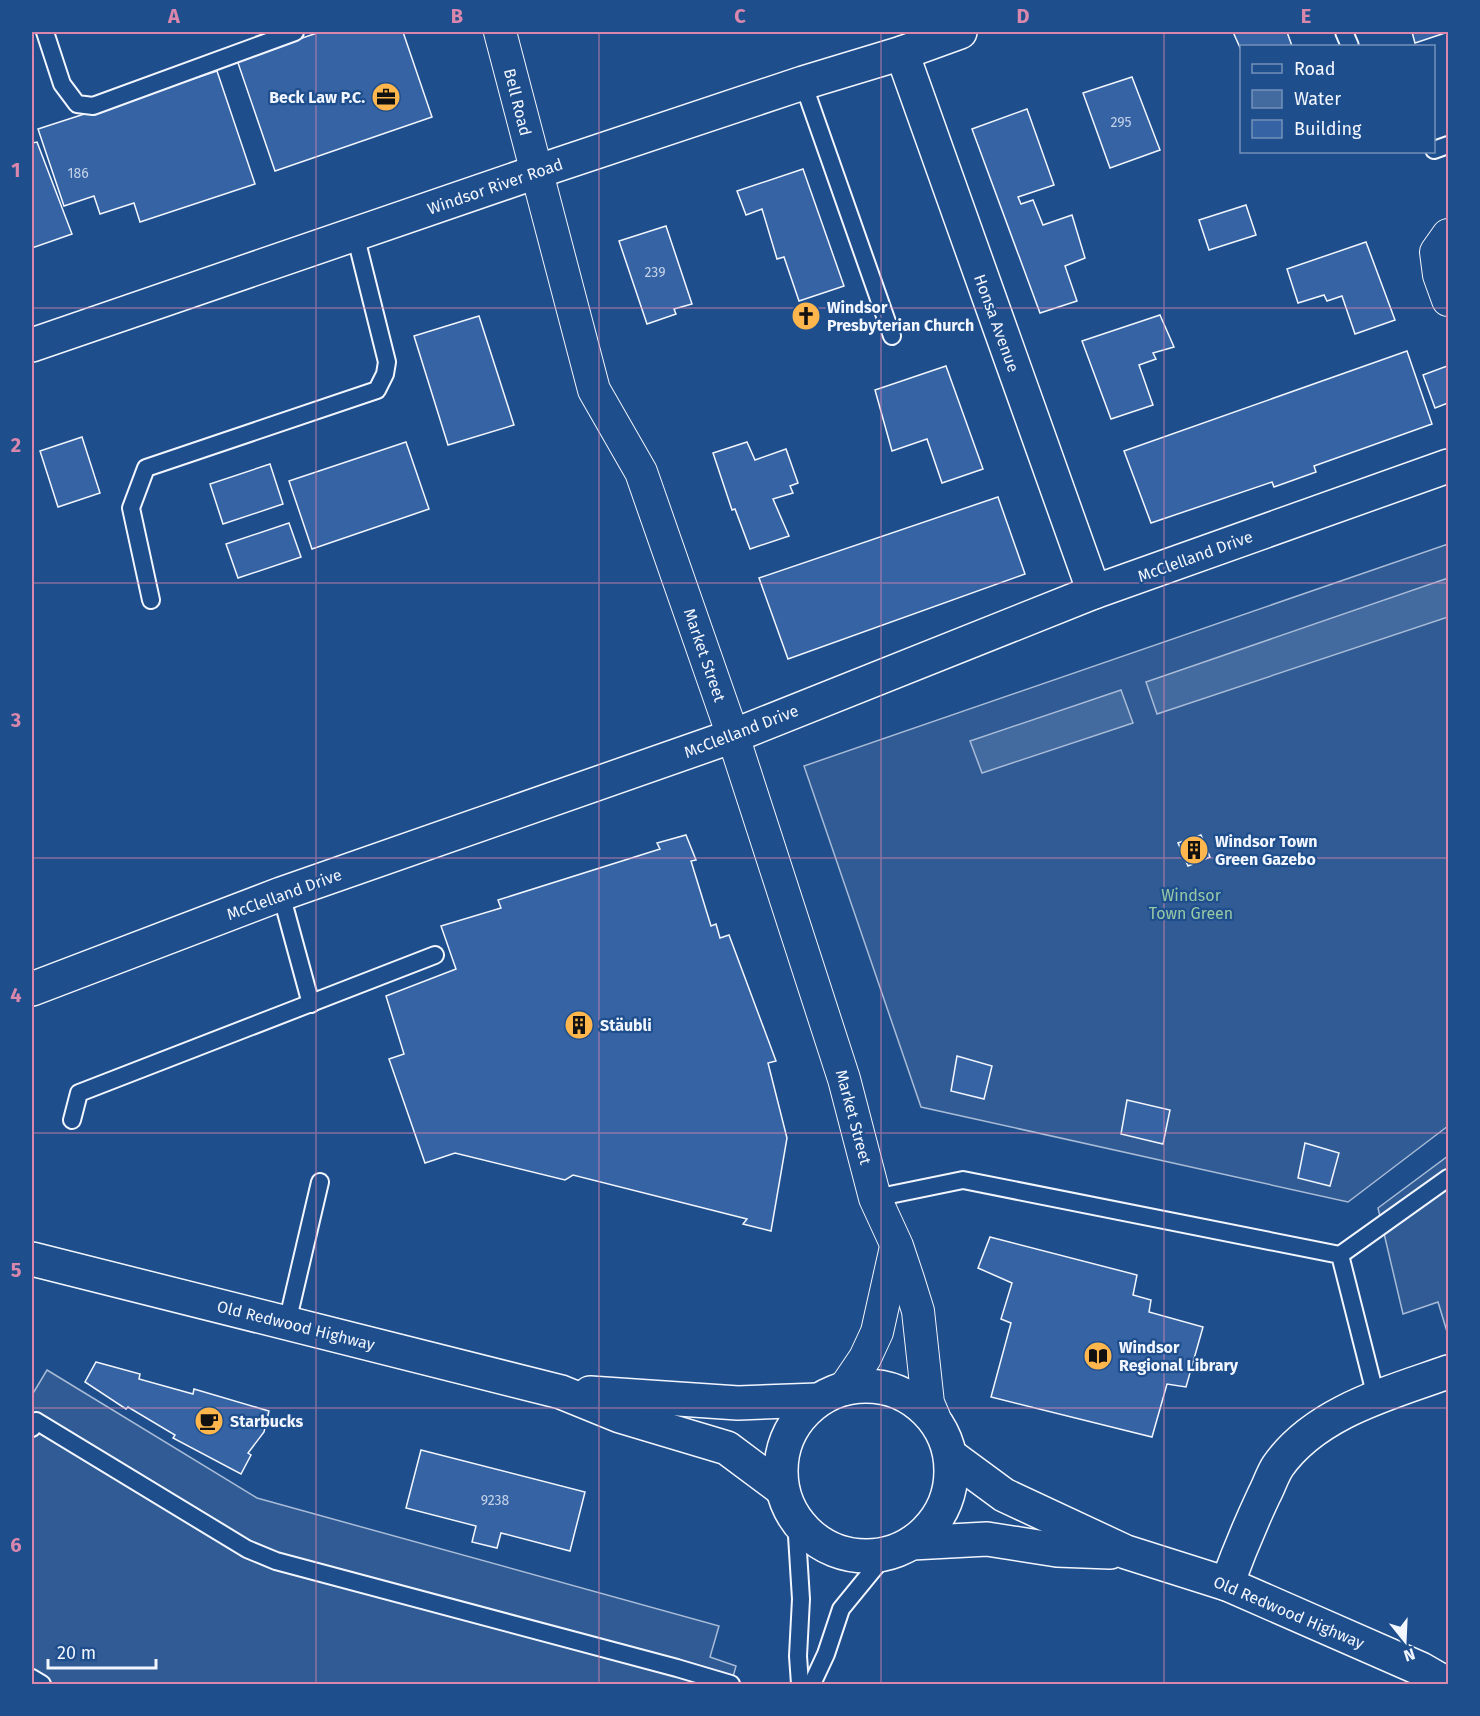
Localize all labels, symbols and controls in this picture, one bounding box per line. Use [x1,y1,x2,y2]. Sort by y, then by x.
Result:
text: A [167,4,181,28]
text: B [451,4,463,28]
text: C [734,4,746,28]
text: D [1016,4,1030,28]
text: E [1301,4,1311,28]
legend [1240,45,1435,153]
text: Road [1294,58,1336,80]
street label: Bell Road [500,66,535,138]
office icon: Beck Law P.C. [370,81,402,113]
place label: Beck Law P.C. [269,88,365,107]
text: Water [1294,88,1341,110]
house number: 295 [1110,114,1132,131]
text: Building [1294,118,1362,140]
street label: Windsor River Road [425,154,565,219]
text: 1 [11,158,21,182]
house number: 186 [67,165,89,182]
house number: 239 [644,264,666,281]
street label: Honsa Avenue [970,272,1023,375]
place label: Windsor Presbyterian Church [827,298,974,335]
church icon: Windsor Presbyterian Church [790,300,822,332]
text: 2 [11,433,21,457]
street label: McClelland Drive [1135,527,1255,586]
street label: Market Street [680,606,729,705]
street label: McClelland Drive [681,701,801,762]
text: 3 [10,708,21,732]
place label: Windsor Town Green Gazebo [1215,832,1318,869]
building icon: Windsor Town Green Gazebo [1178,834,1210,866]
street label: McClelland Drive [224,865,344,924]
park label: Windsor Town Green [1149,886,1233,923]
text: 4 [10,983,22,1007]
building icon: Stäubli [563,1009,595,1041]
place label: Stäubli [600,1016,652,1035]
street label: Market Street [832,1068,875,1167]
text: 5 [11,1258,22,1282]
street label: Old Redwood Highway [215,1297,377,1354]
place label: Windsor Regional Library [1119,1338,1239,1375]
library icon: Windsor Regional Library [1082,1340,1114,1372]
cafe icon: Starbucks [193,1405,225,1437]
place label: Starbucks [230,1412,303,1431]
house number: 9238 [481,1492,510,1509]
text: 6 [10,1533,22,1557]
street label: Old Redwood Highway [1211,1572,1367,1653]
north arrow [1375,1611,1435,1671]
scale bar [48,1632,156,1670]
text: 20 m [57,1642,96,1664]
text: N [1402,1644,1417,1665]

